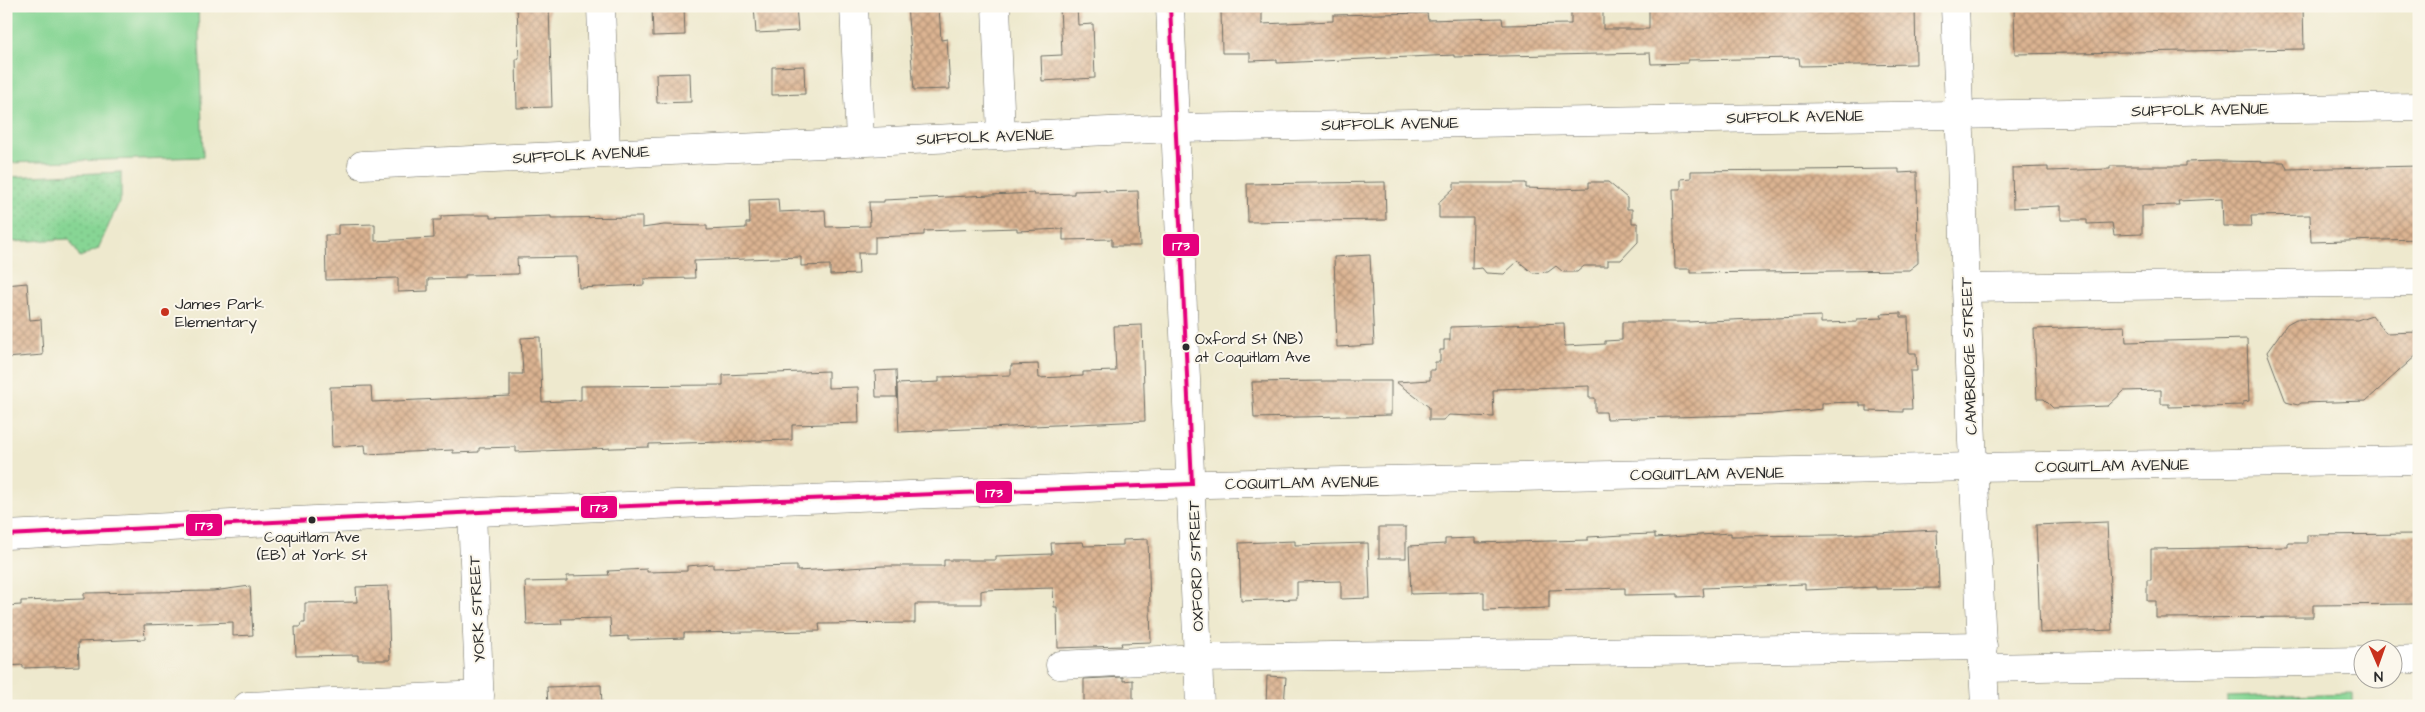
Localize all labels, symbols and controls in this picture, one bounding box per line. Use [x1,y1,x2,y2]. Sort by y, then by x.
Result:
street label: SUFFOLK AVENUE [2131,98,2270,122]
street label: SUFFOLK AVENUE [1726,105,1865,129]
street label: SUFFOLK AVENUE [1321,112,1460,136]
street label: SUFFOLK AVENUE [916,124,1055,150]
street label: SUFFOLK AVENUE [512,140,651,170]
line badge: 173 [1162,233,1200,257]
text: 173 [1172,236,1191,256]
street label: CAMBRIDGE STREET [1955,277,1983,435]
place label: James Park Elementary [175,293,264,334]
marker: James Park Elementary [159,306,171,318]
place label: Oxford St (NB) at Coquitlam Ave [1195,329,1311,368]
marker: Oxford St (NB) at Coquitlam Ave [1181,342,1191,352]
street label: COQUITLAM AVENUE [2035,454,2190,478]
street label: COQUITLAM AVENUE [1630,462,1785,486]
street label: COQUITLAM AVENUE [1225,471,1380,495]
line badge: 173 [975,480,1013,504]
text: 173 [985,483,1004,503]
line badge: 173 [580,495,618,519]
text: 173 [590,498,609,518]
street label: OXFORD STREET [1183,500,1209,632]
line badge: 173 [185,513,223,537]
marker: Coquitlam Ave (EB) at York St [307,515,317,525]
text: 173 [195,516,214,536]
place label: Coquitlam Ave (EB) at York St [257,527,367,566]
street label: YORK STREET [463,555,491,663]
north arrow [2352,640,2402,690]
text: N [2373,666,2383,686]

